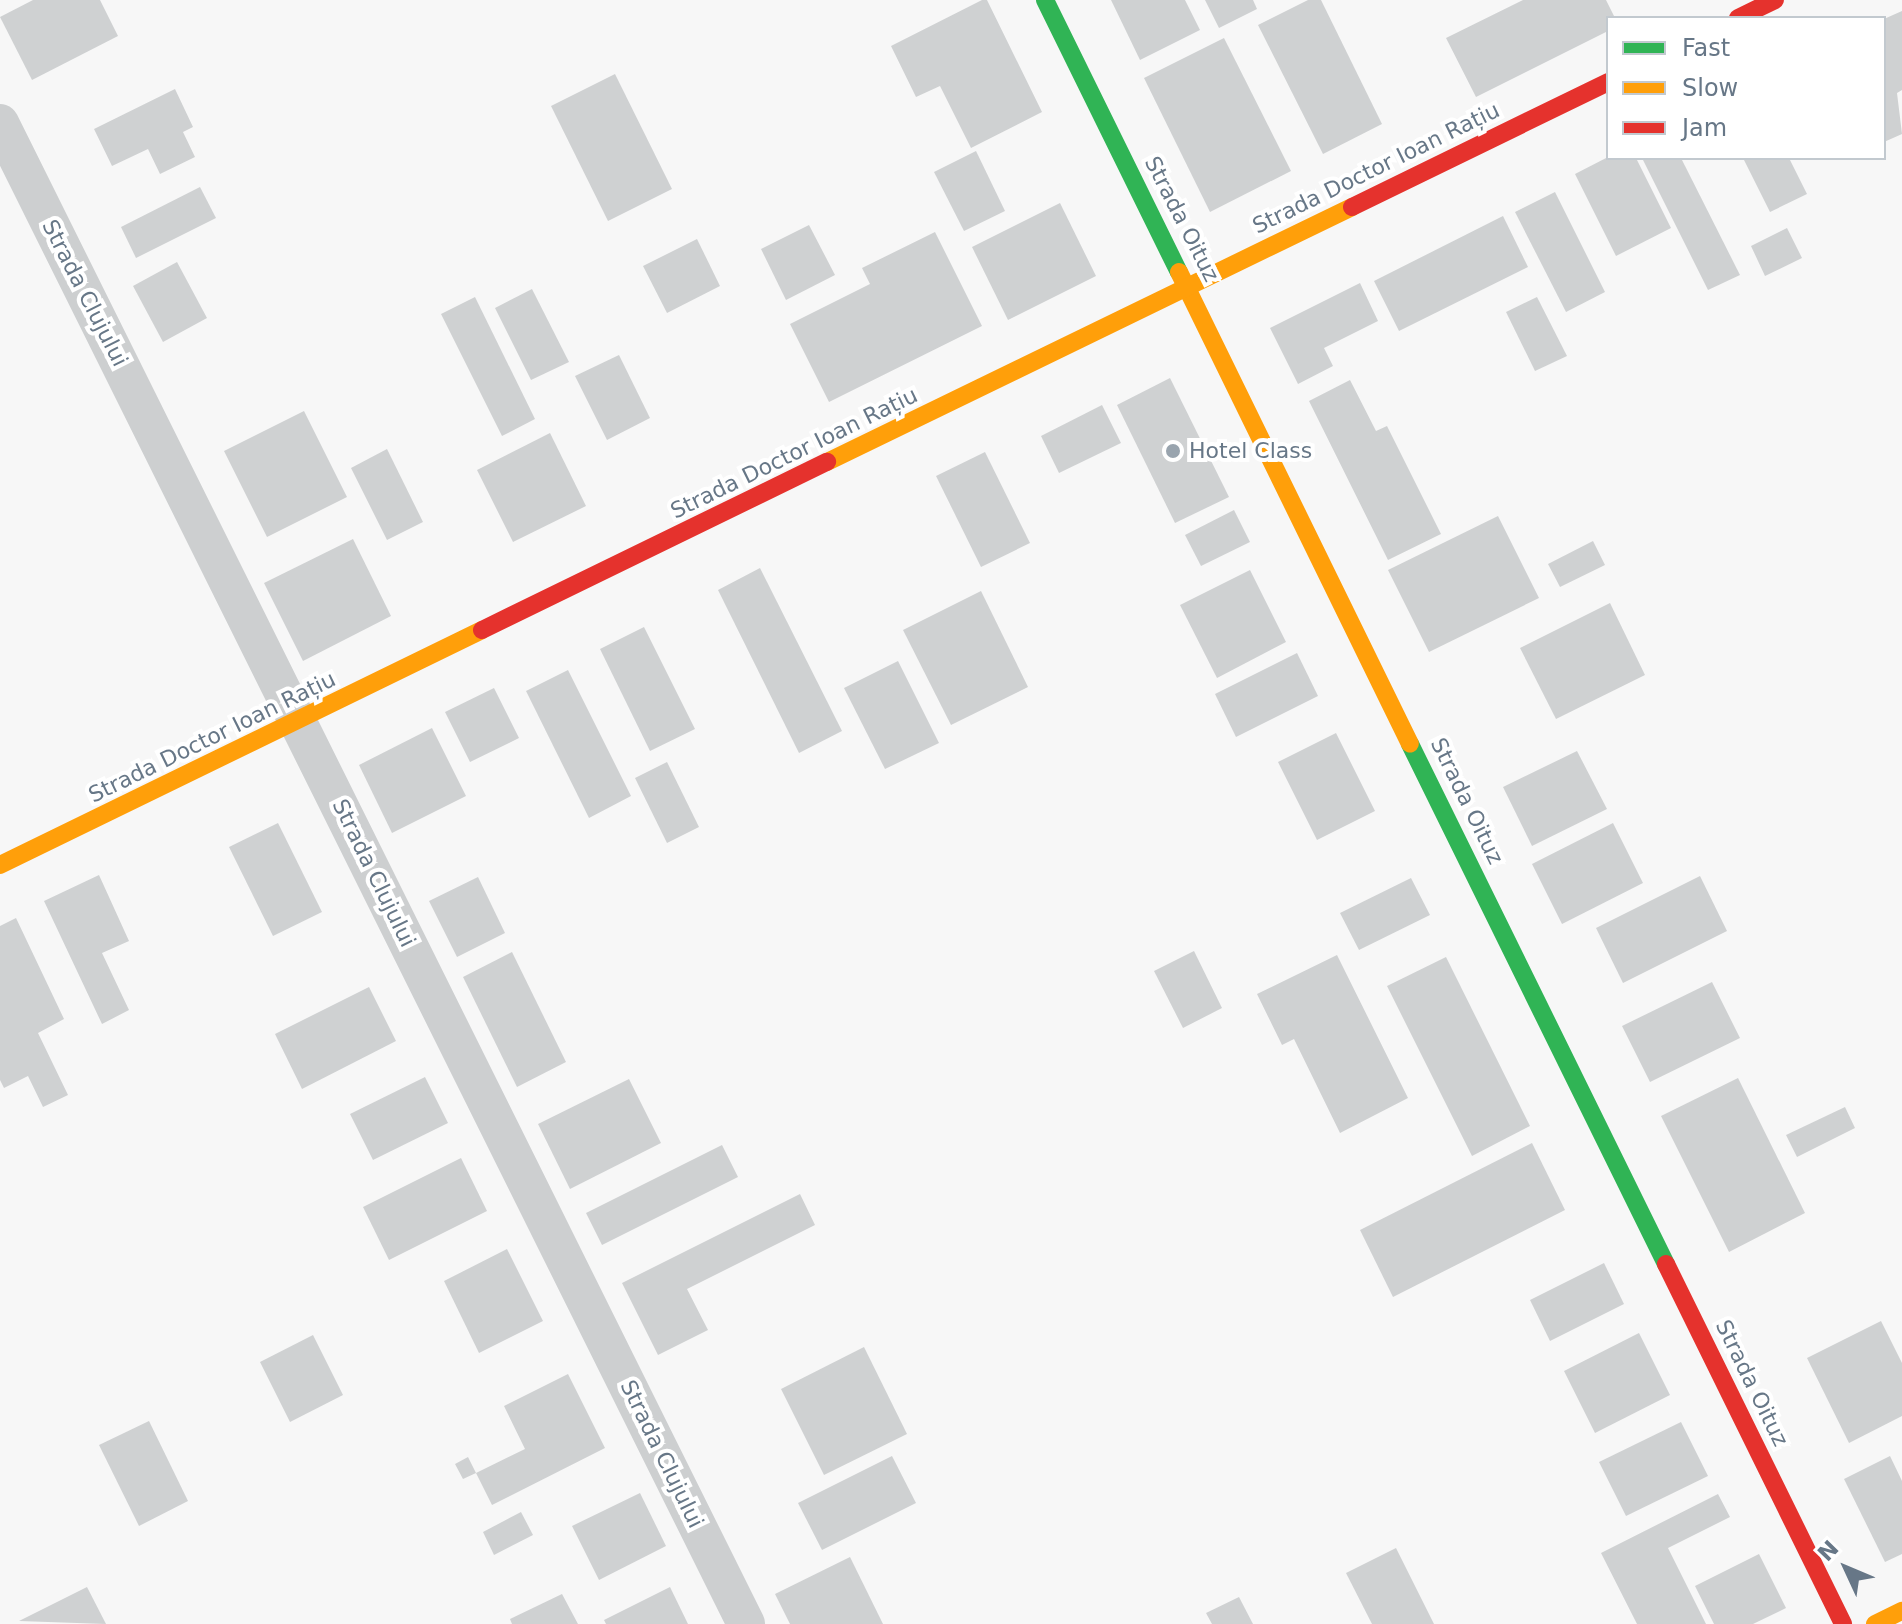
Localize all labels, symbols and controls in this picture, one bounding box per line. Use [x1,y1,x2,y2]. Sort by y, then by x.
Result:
legend [1606,16,1886,160]
text: Fast [1682,34,1730,62]
text: Slow [1682,74,1738,102]
street label: Strada Doctor Ioan Rațiu [1248,97,1504,239]
text: Jam [1682,114,1727,142]
street label: Strada Oituz [1139,152,1225,286]
street label: Strada Clujului [37,215,133,371]
street label: Strada Doctor Ioan Rațiu [666,382,922,524]
place label: Hotel Class [1189,438,1312,464]
marker: Hotel Class [1164,442,1182,460]
street label: Strada Doctor Ioan Rațiu [84,666,340,808]
street label: Strada Oituz [1425,734,1509,868]
street label: Strada Clujului [327,795,421,951]
street label: Strada Oituz [1710,1316,1794,1450]
street label: Strada Clujului [615,1376,709,1532]
north arrow [1806,1528,1886,1608]
text: N [1813,1536,1844,1566]

